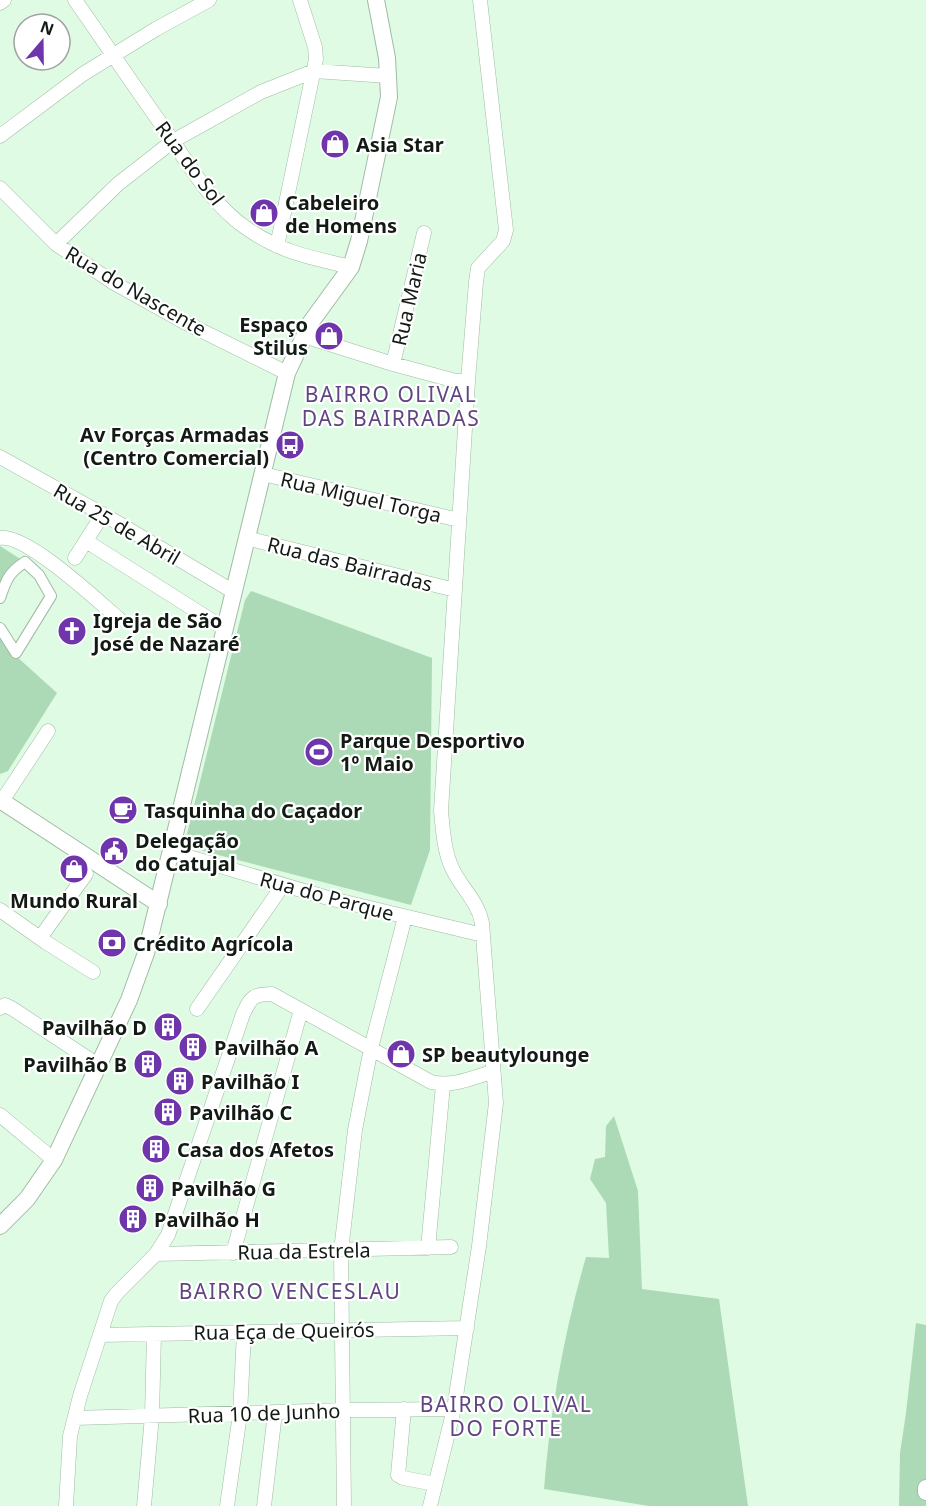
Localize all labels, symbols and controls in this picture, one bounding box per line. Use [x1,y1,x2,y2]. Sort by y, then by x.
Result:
north arrow [12,12,72,72]
text: N [37,15,57,40]
street label: Rua do Sol [149,115,231,211]
shop icon: Asia Star [319,128,351,160]
place label: Asia Star [356,131,444,158]
place label: Cabeleiro de Homens [285,189,397,239]
shop icon: Cabeleiro de Homens [248,197,280,229]
street label: Rua do Nascente [61,240,211,342]
street label: Rua Maria [385,250,433,348]
place label: Espaço Stilus [239,311,308,361]
shop icon: Espaço Stilus [313,320,345,352]
district label: BAIRRO OLIVAL DAS BAIRRADAS [302,380,480,432]
place label: Av Forças Armadas (Centro Comercial) [80,421,269,471]
bus stop icon: Av Forças Armadas (Centro Comercial) [274,429,306,461]
street label: Rua Miguel Torga [278,465,444,529]
street label: Rua 25 de Abril [49,477,185,571]
street label: Rua das Bairradas [265,530,435,598]
place label: Igreja de São José de Nazaré [91,607,240,657]
church icon: Igreja de São José de Nazaré [56,615,88,647]
place label: Parque Desportivo 1º Maio [340,727,525,777]
sports icon: Parque Desportivo 1º Maio [303,736,335,768]
cafe icon: Tasquinha do Caçador [107,794,139,826]
place label: Tasquinha do Caçador [144,797,362,824]
place label: Delegação do Catujal [135,827,239,877]
public building icon: Delegação do Catujal [98,835,130,867]
shop icon: Mundo Rural [58,853,90,885]
street label: Rua do Parque [257,865,397,927]
place label: Mundo Rural [10,887,138,914]
bank icon: Crédito Agrícola [96,927,128,959]
place label: Crédito Agrícola [133,930,293,957]
building icon: Pavilhão D [152,1011,184,1043]
place label: Pavilhão D [42,1014,147,1041]
building icon: Pavilhão A [177,1031,209,1063]
place label: Pavilhão A [214,1034,318,1061]
shop icon: SP beautylounge [385,1038,417,1070]
place label: SP beautylounge [422,1041,589,1068]
building icon: Pavilhão B [132,1048,164,1080]
place label: Pavilhão B [23,1051,127,1078]
building icon: Pavilhão I [164,1065,196,1097]
place label: Pavilhão I [201,1068,299,1095]
building icon: Pavilhão C [152,1096,184,1128]
place label: Pavilhão C [189,1099,292,1126]
building icon: Casa dos Afetos [140,1133,172,1165]
place label: Casa dos Afetos [177,1136,334,1163]
building icon: Pavilhão G [134,1172,166,1204]
place label: Pavilhão G [171,1175,276,1202]
building icon: Pavilhão H [117,1203,149,1235]
place label: Pavilhão H [154,1206,260,1233]
street label: Rua da Estrela [237,1236,371,1266]
district label: BAIRRO VENCESLAU [179,1277,401,1305]
street label: Rua Eça de Queirós [193,1316,375,1346]
district label: BAIRRO OLIVAL DO FORTE [420,1390,592,1442]
street label: Rua 10 de Junho [187,1397,341,1429]

